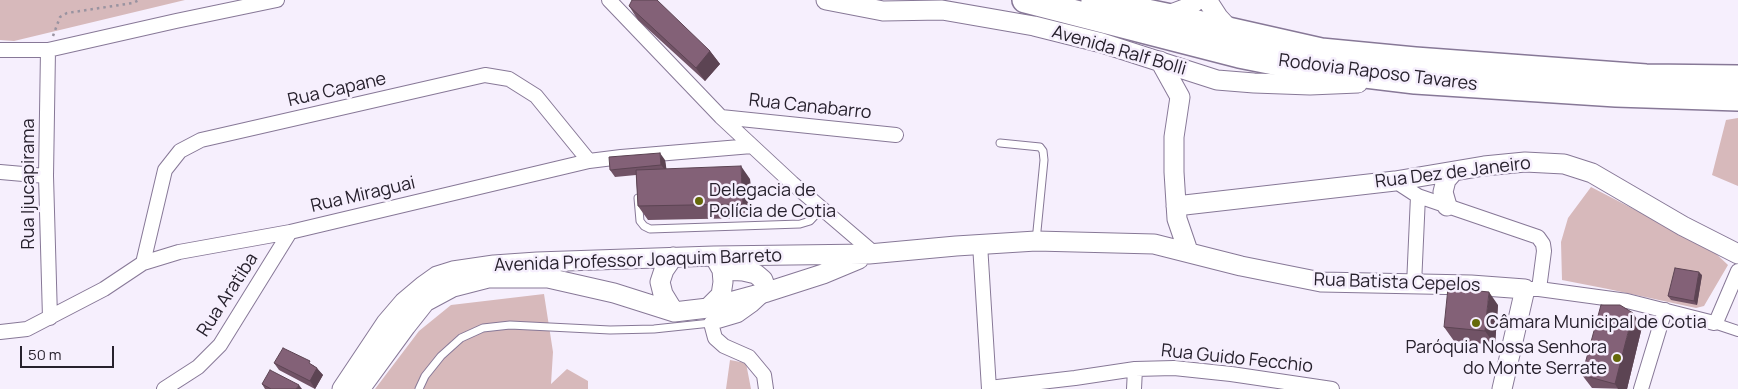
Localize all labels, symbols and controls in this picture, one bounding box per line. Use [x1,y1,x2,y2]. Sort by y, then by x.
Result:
street label: Avenida Ralf Bolli [1049,22,1189,80]
street label: Rodovia Raposo Tavares [1277,50,1479,96]
street label: Rua Capane [286,68,388,112]
street label: Rua Canabarro [748,90,872,124]
street label: Rua Ijucapirama [18,118,40,250]
street label: Rua Dez de Janeiro [1374,153,1532,193]
street label: Rua Miraguai [309,172,417,218]
place label: Delegacia de Polícia de Cotia [709,180,836,222]
marker: Delegacia de Polícia de Cotia [693,195,705,207]
street label: Avenida Professor Joaquim Barreto [494,245,782,277]
street label: Rua Aratiba [193,249,263,341]
street label: Rua Batista Cepelos [1313,269,1481,297]
place label: Câmara Municipal de Cotia [1486,312,1707,334]
marker: Câmara Municipal de Cotia [1470,317,1482,329]
scale bar [22,336,116,368]
place label: Paróquia Nossa Senhora do Monte Serrate [1406,337,1607,379]
street label: Rua Guido Fecchio [1160,340,1314,378]
text: 50 m [28,344,62,365]
marker: Paróquia Nossa Senhora do Monte Serrate [1611,352,1623,364]

